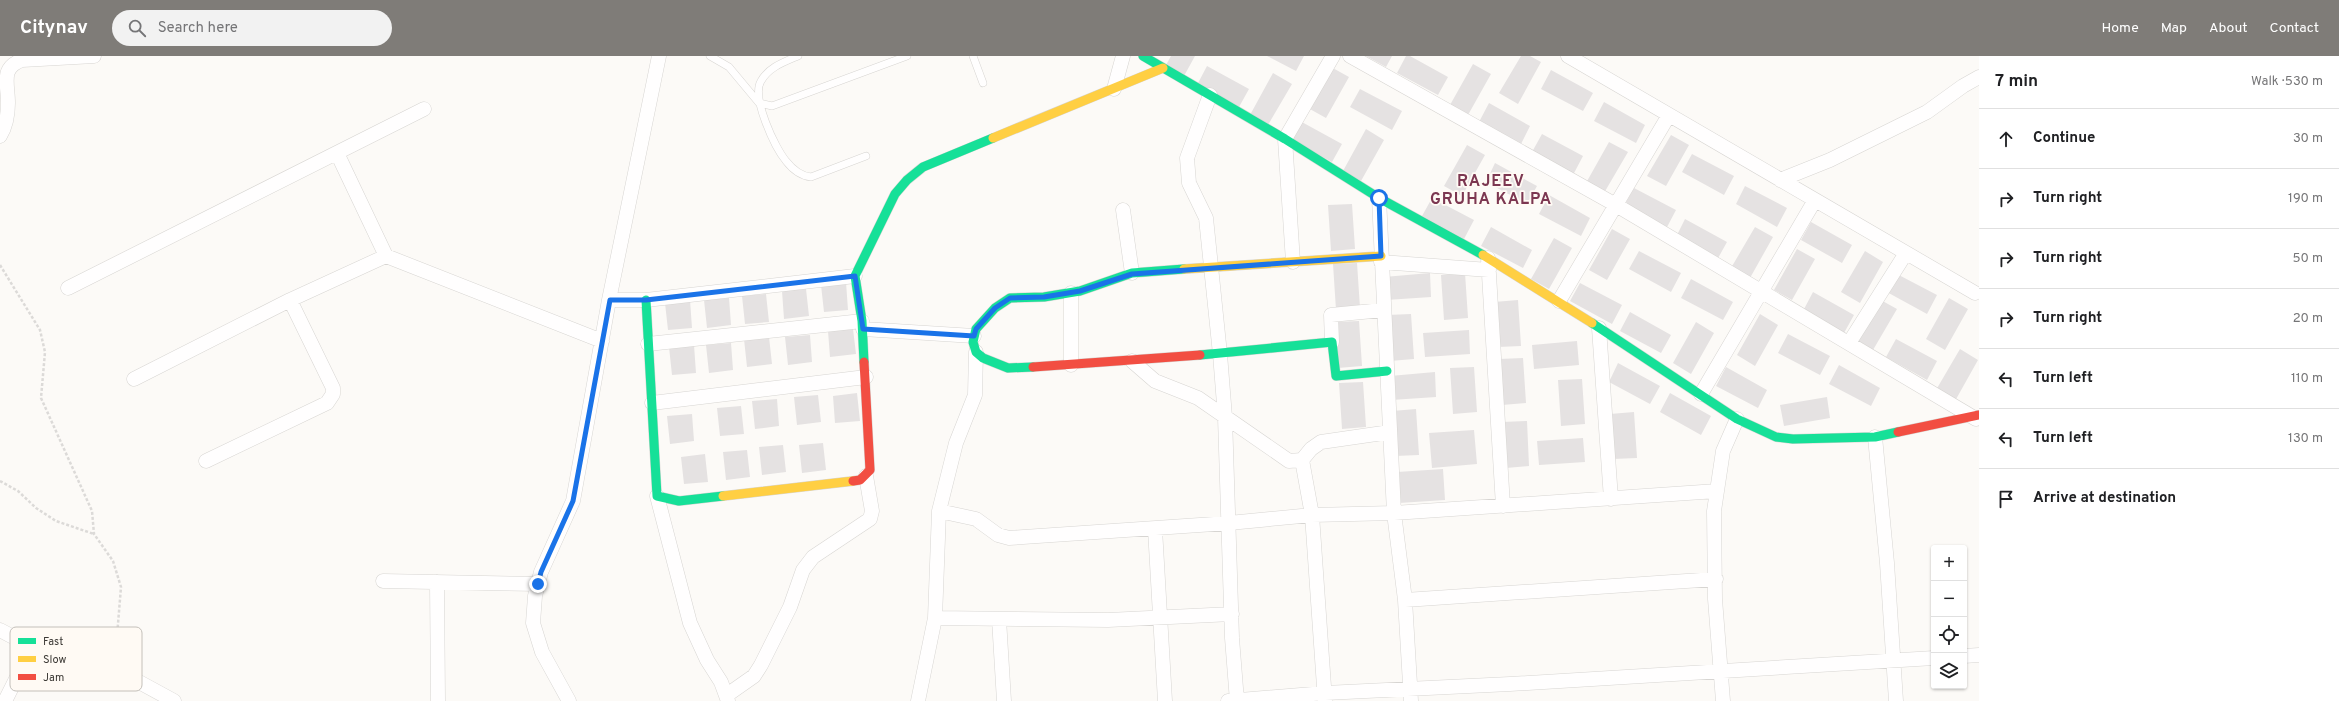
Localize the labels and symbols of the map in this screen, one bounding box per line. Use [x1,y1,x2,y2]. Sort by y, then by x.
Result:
district label: RAJEEV GRUHA KALPA [1430,172,1552,210]
route start [1370,189,1388,207]
route end [529,575,547,593]
legend [10,627,142,691]
text: Fast [43,635,63,649]
text: Slow [43,653,66,667]
text: Jam [43,671,64,685]

